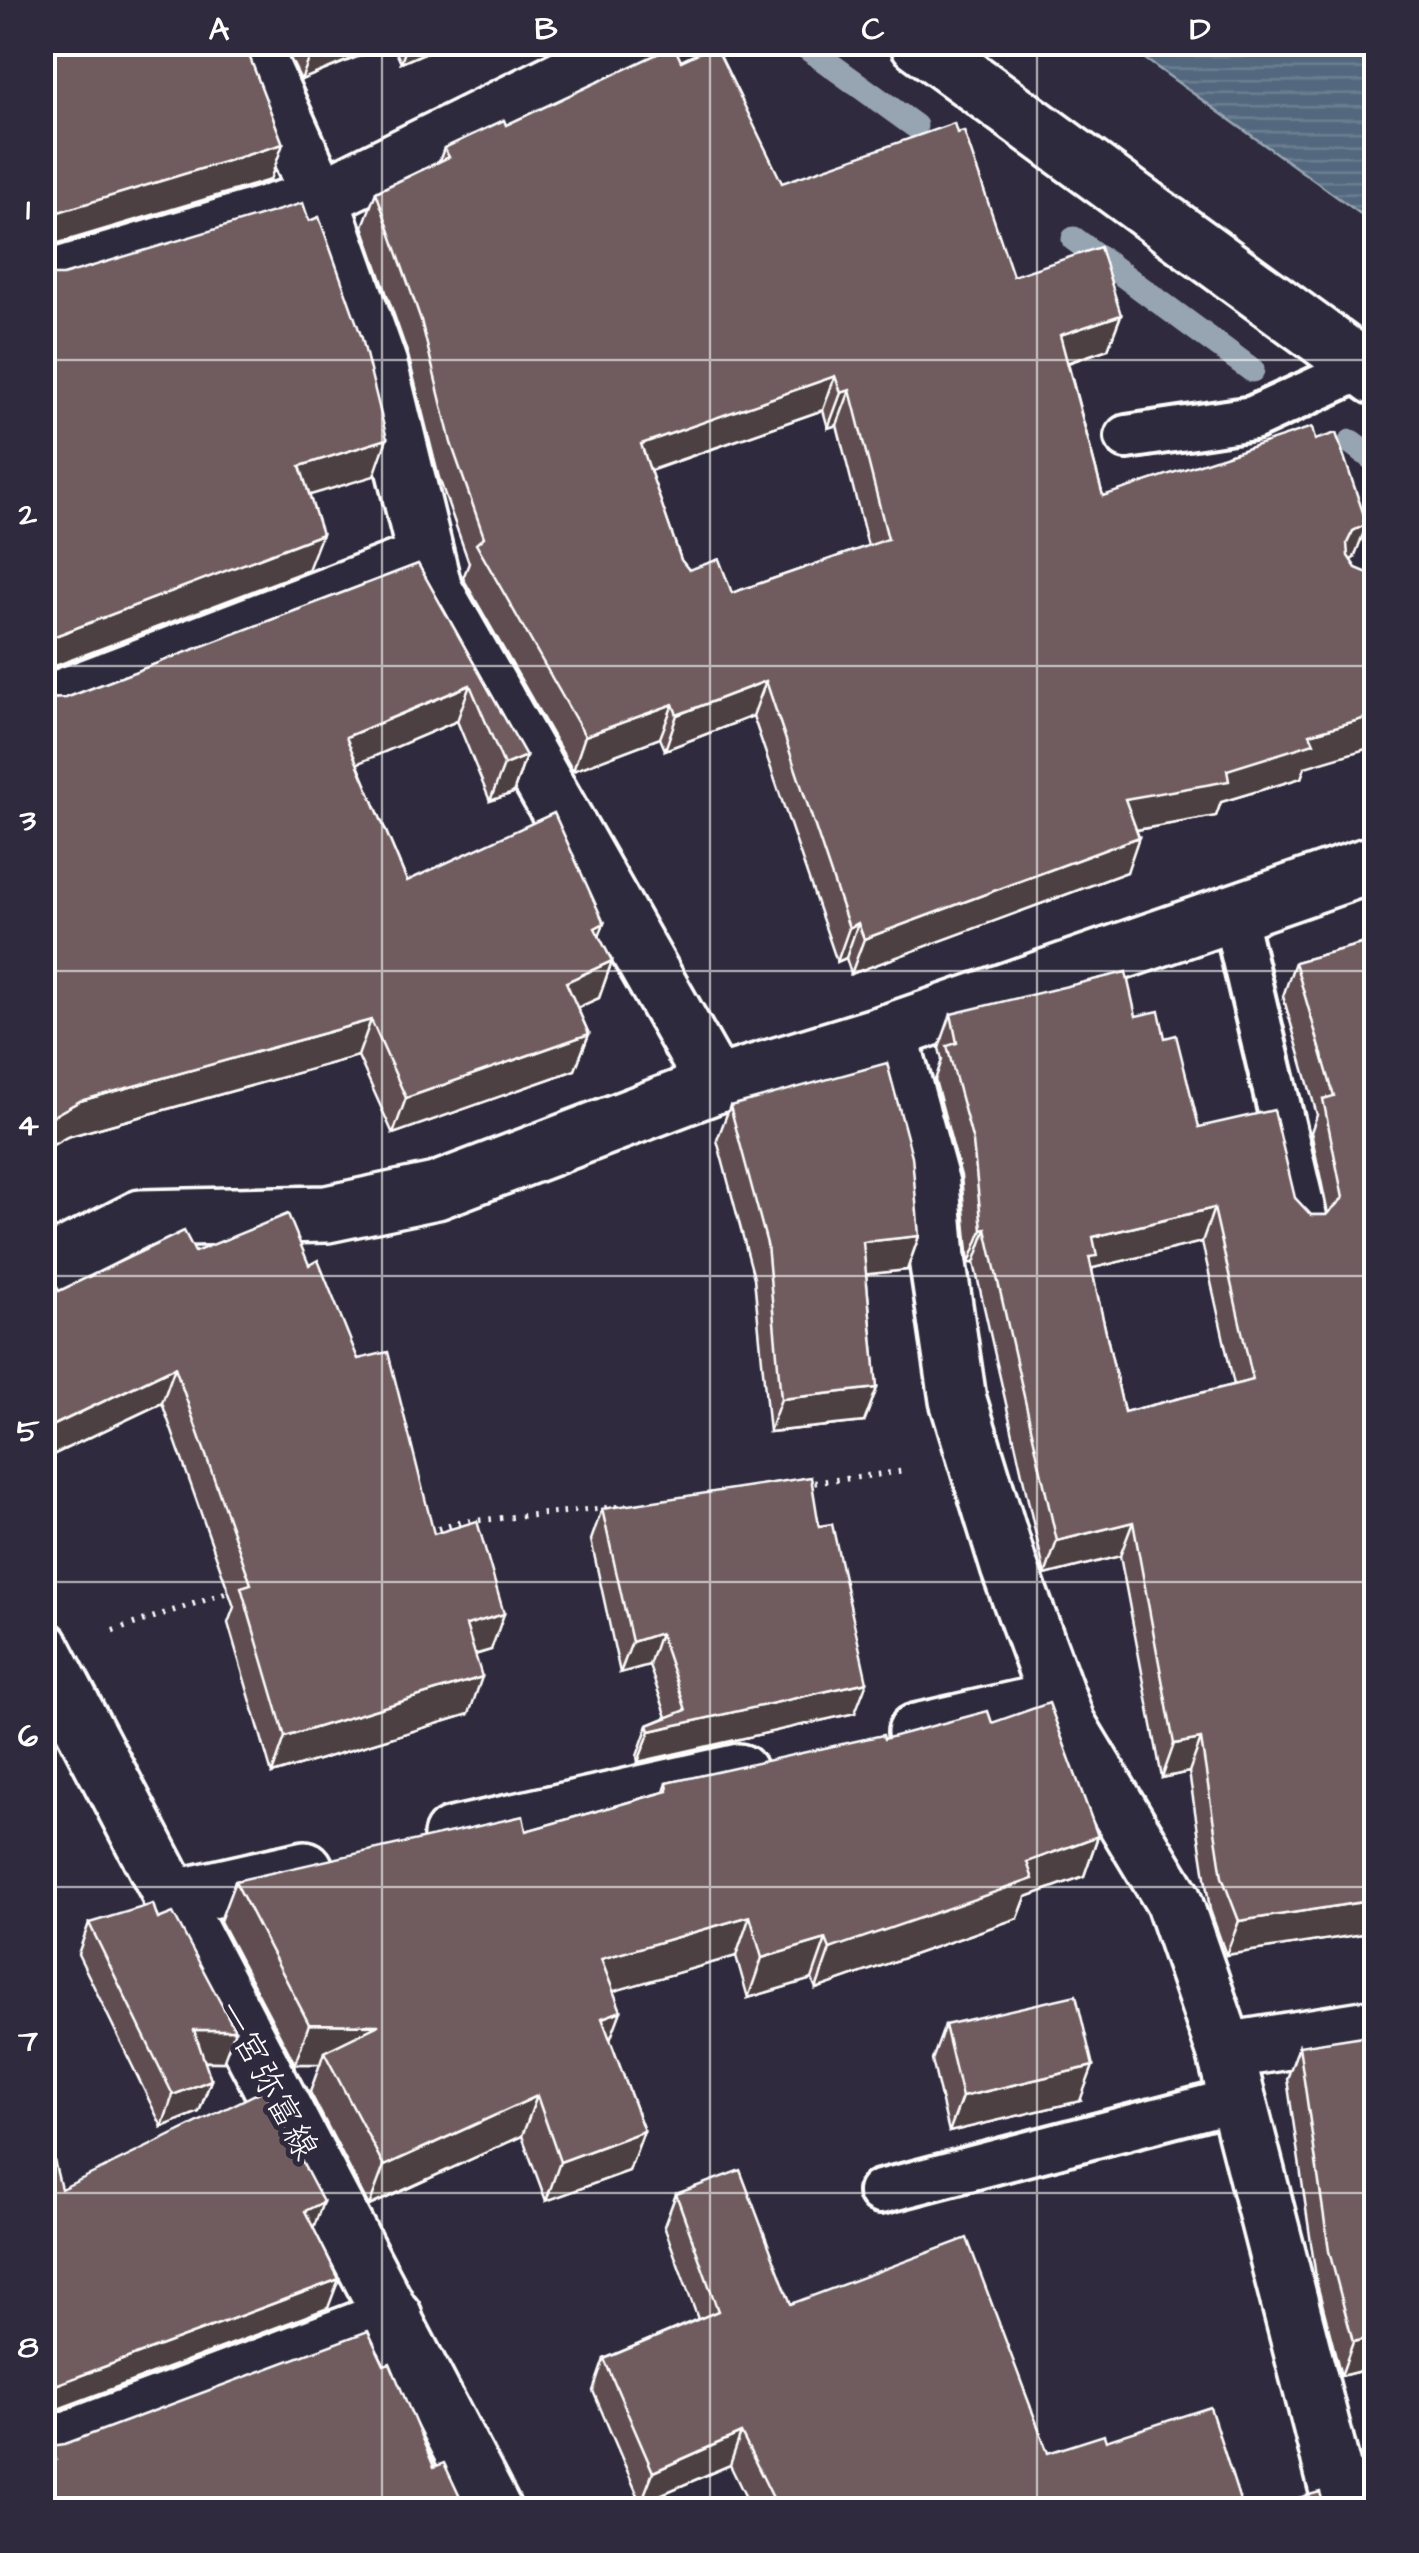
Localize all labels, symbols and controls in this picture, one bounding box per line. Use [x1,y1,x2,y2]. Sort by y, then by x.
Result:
text: A [209,7,230,52]
text: B [535,7,558,52]
text: C [862,7,885,52]
text: D [1190,7,1211,52]
text: 1 [26,187,30,232]
text: 2 [18,492,38,537]
text: 3 [19,798,37,843]
text: 4 [17,1103,39,1148]
text: 5 [17,1409,40,1454]
text: 6 [18,1714,38,1759]
street label: 一宮弥富線 [204,1991,330,2169]
text: 7 [17,2019,38,2064]
text: 8 [18,2325,39,2370]

